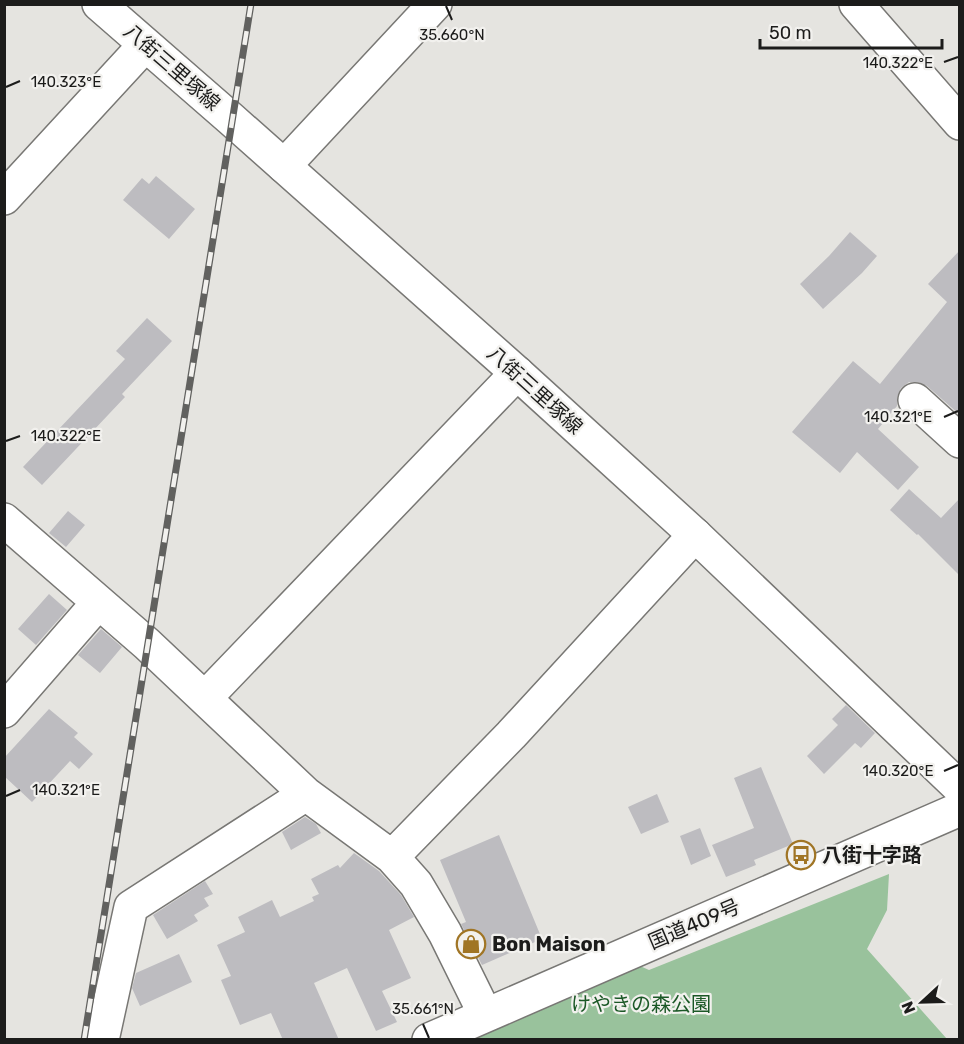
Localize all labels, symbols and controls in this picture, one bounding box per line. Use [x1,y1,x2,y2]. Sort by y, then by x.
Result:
scale bar [760,12,942,50]
street label: 八街三里塚線 [119,19,225,115]
text: 50 m [769,22,812,44]
text: 35.660°N [419,26,485,44]
text: 140.322°E [863,54,933,72]
text: 140.323°E [31,73,101,91]
street label: 八街三里塚線 [482,341,588,439]
text: 140.321°E [864,408,932,426]
text: 140.322°E [31,427,101,445]
text: 140.320°E [862,762,934,780]
text: 140.321°E [32,781,100,799]
bus stop icon: 八街十字路 [785,839,817,871]
place label: 八街十字路 [822,843,922,867]
street label: 国道409号 [645,894,743,954]
shop icon: Bon Maison [455,928,487,960]
place label: Bon Maison [492,932,606,956]
north arrow [892,972,952,1032]
park label: けやきの森公園 [571,992,711,1016]
text: N [898,999,920,1016]
text: 35.661°N [392,1000,454,1018]

